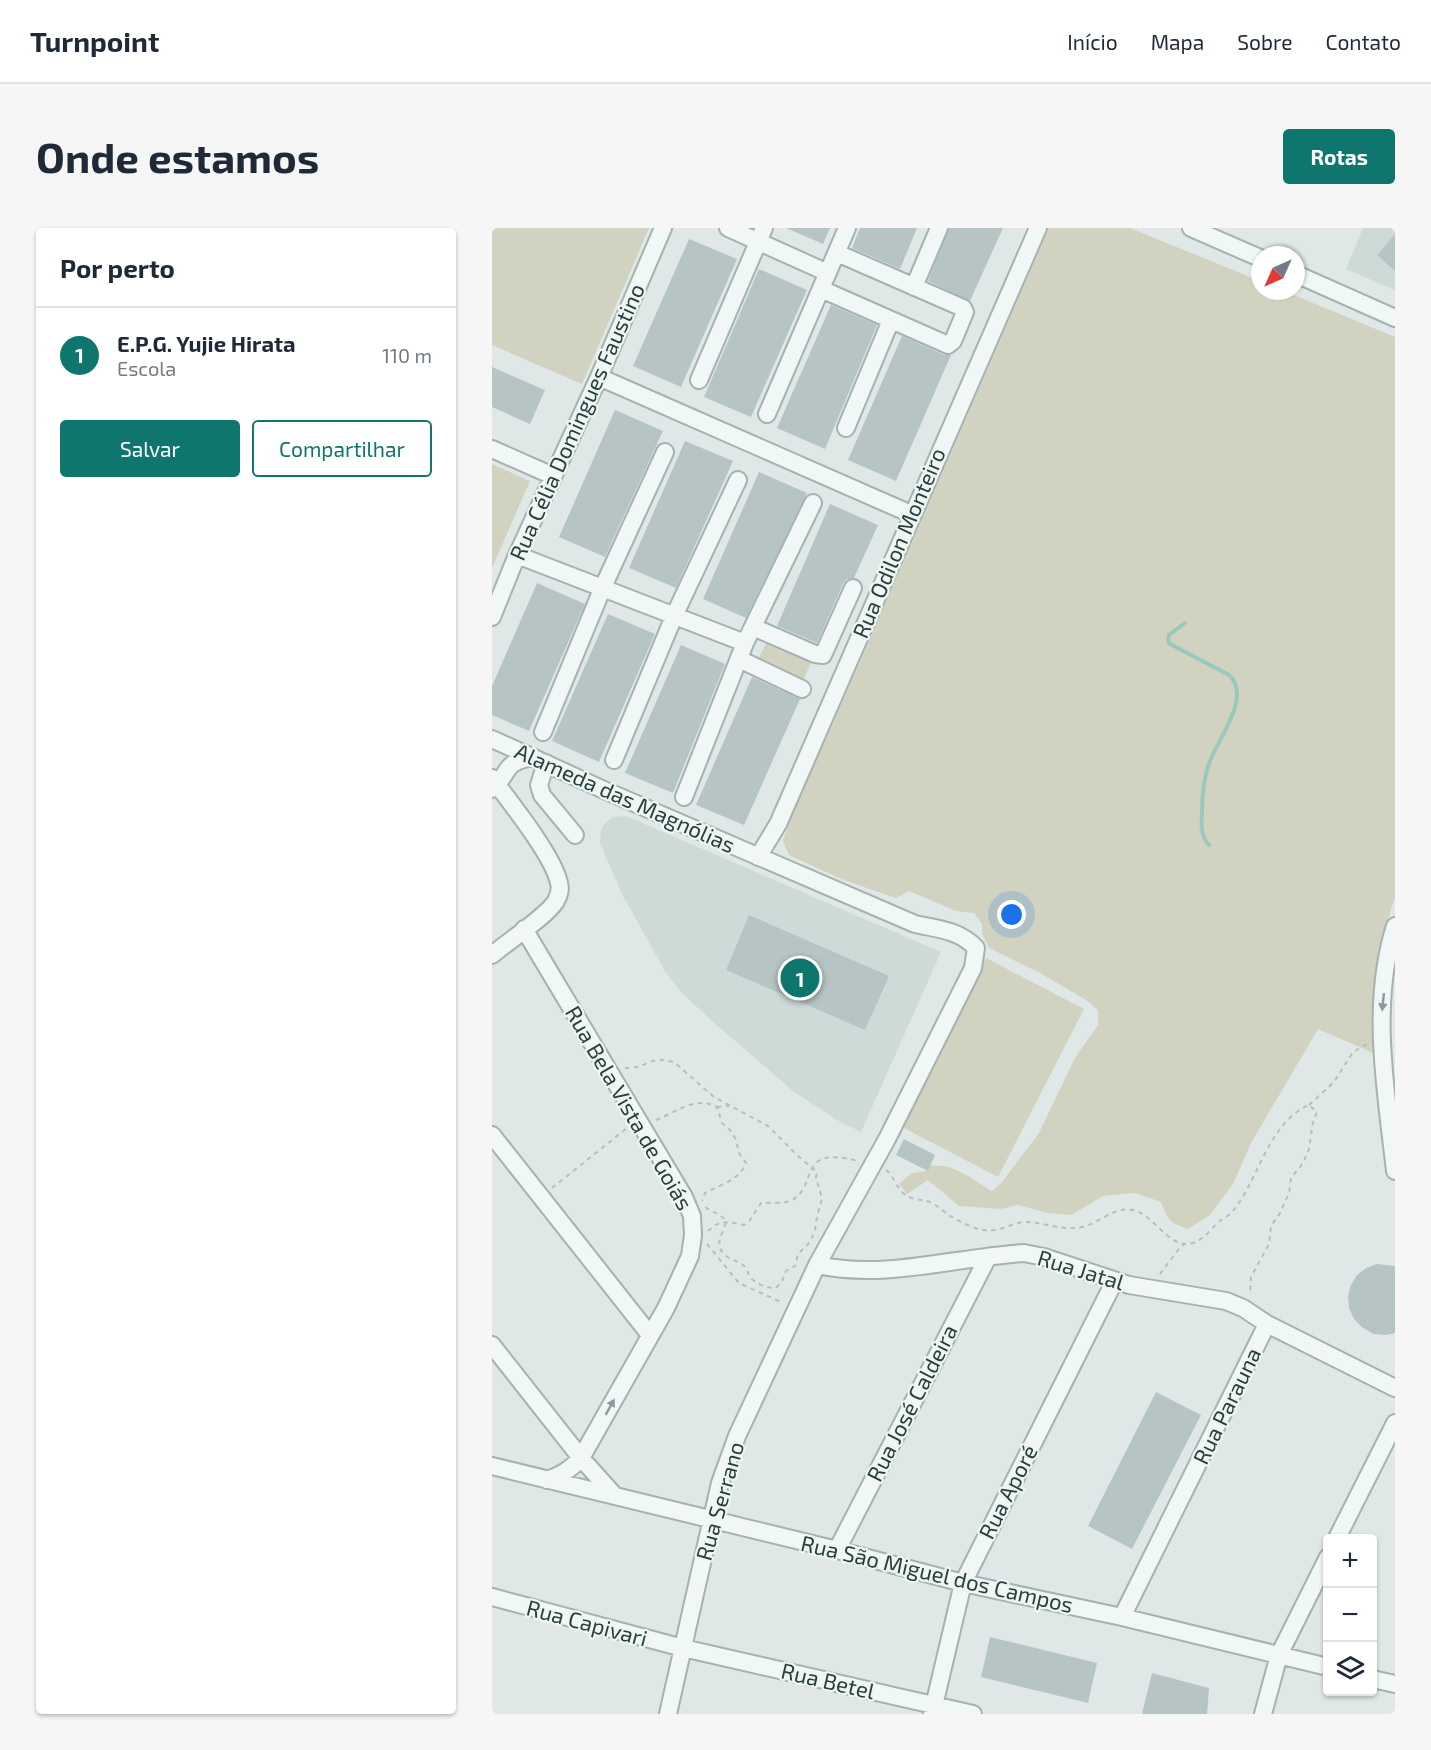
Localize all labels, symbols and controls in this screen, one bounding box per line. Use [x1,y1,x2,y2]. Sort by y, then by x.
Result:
text: Turnpoint [30,24,159,58]
text: Início [1067,29,1118,54]
text: Mapa [1151,29,1204,54]
text: Sobre [1237,29,1292,54]
text: Contato [1325,29,1401,54]
button: Rotas [1283,129,1395,184]
text: Onde estamos [36,131,319,181]
north arrow [1251,246,1305,300]
text: Por perto [60,252,175,283]
street label: Rua Célia Domingues Faustino [503,279,649,564]
text: E.P.G. Yujie Hirata [117,330,296,356]
text: 1 [75,343,84,367]
text: 110 m [382,343,432,367]
text: Escola [117,356,176,380]
button: Salvar [60,420,240,477]
button: Compartilhar [252,420,432,477]
street label: Rua Odilon Monteiro [846,444,950,642]
street label: Alameda das Magnólias [511,737,739,857]
your location [997,900,1026,929]
pin: 1 [780,956,820,1000]
one-way arrow [1378,993,1388,1012]
street label: Rua Bela Vista de Goiás [561,1001,699,1214]
street label: Rua Jatal [1035,1244,1128,1295]
street label: Rua José Caldeira [860,1320,962,1485]
street label: Rua Parauna [1187,1343,1265,1468]
one-way arrow [605,1398,615,1415]
street label: Rua Serrano [690,1438,748,1563]
street label: Rua Aporé [972,1440,1042,1543]
street label: Rua São Miguel dos Campos [799,1529,1076,1617]
map controls [1323,1534,1377,1696]
button: + [1323,1534,1377,1588]
button: − [1323,1588,1377,1642]
street label: Rua Capivari [524,1593,650,1651]
button: layers [1323,1642,1377,1696]
street label: Rua Betel [779,1657,878,1704]

